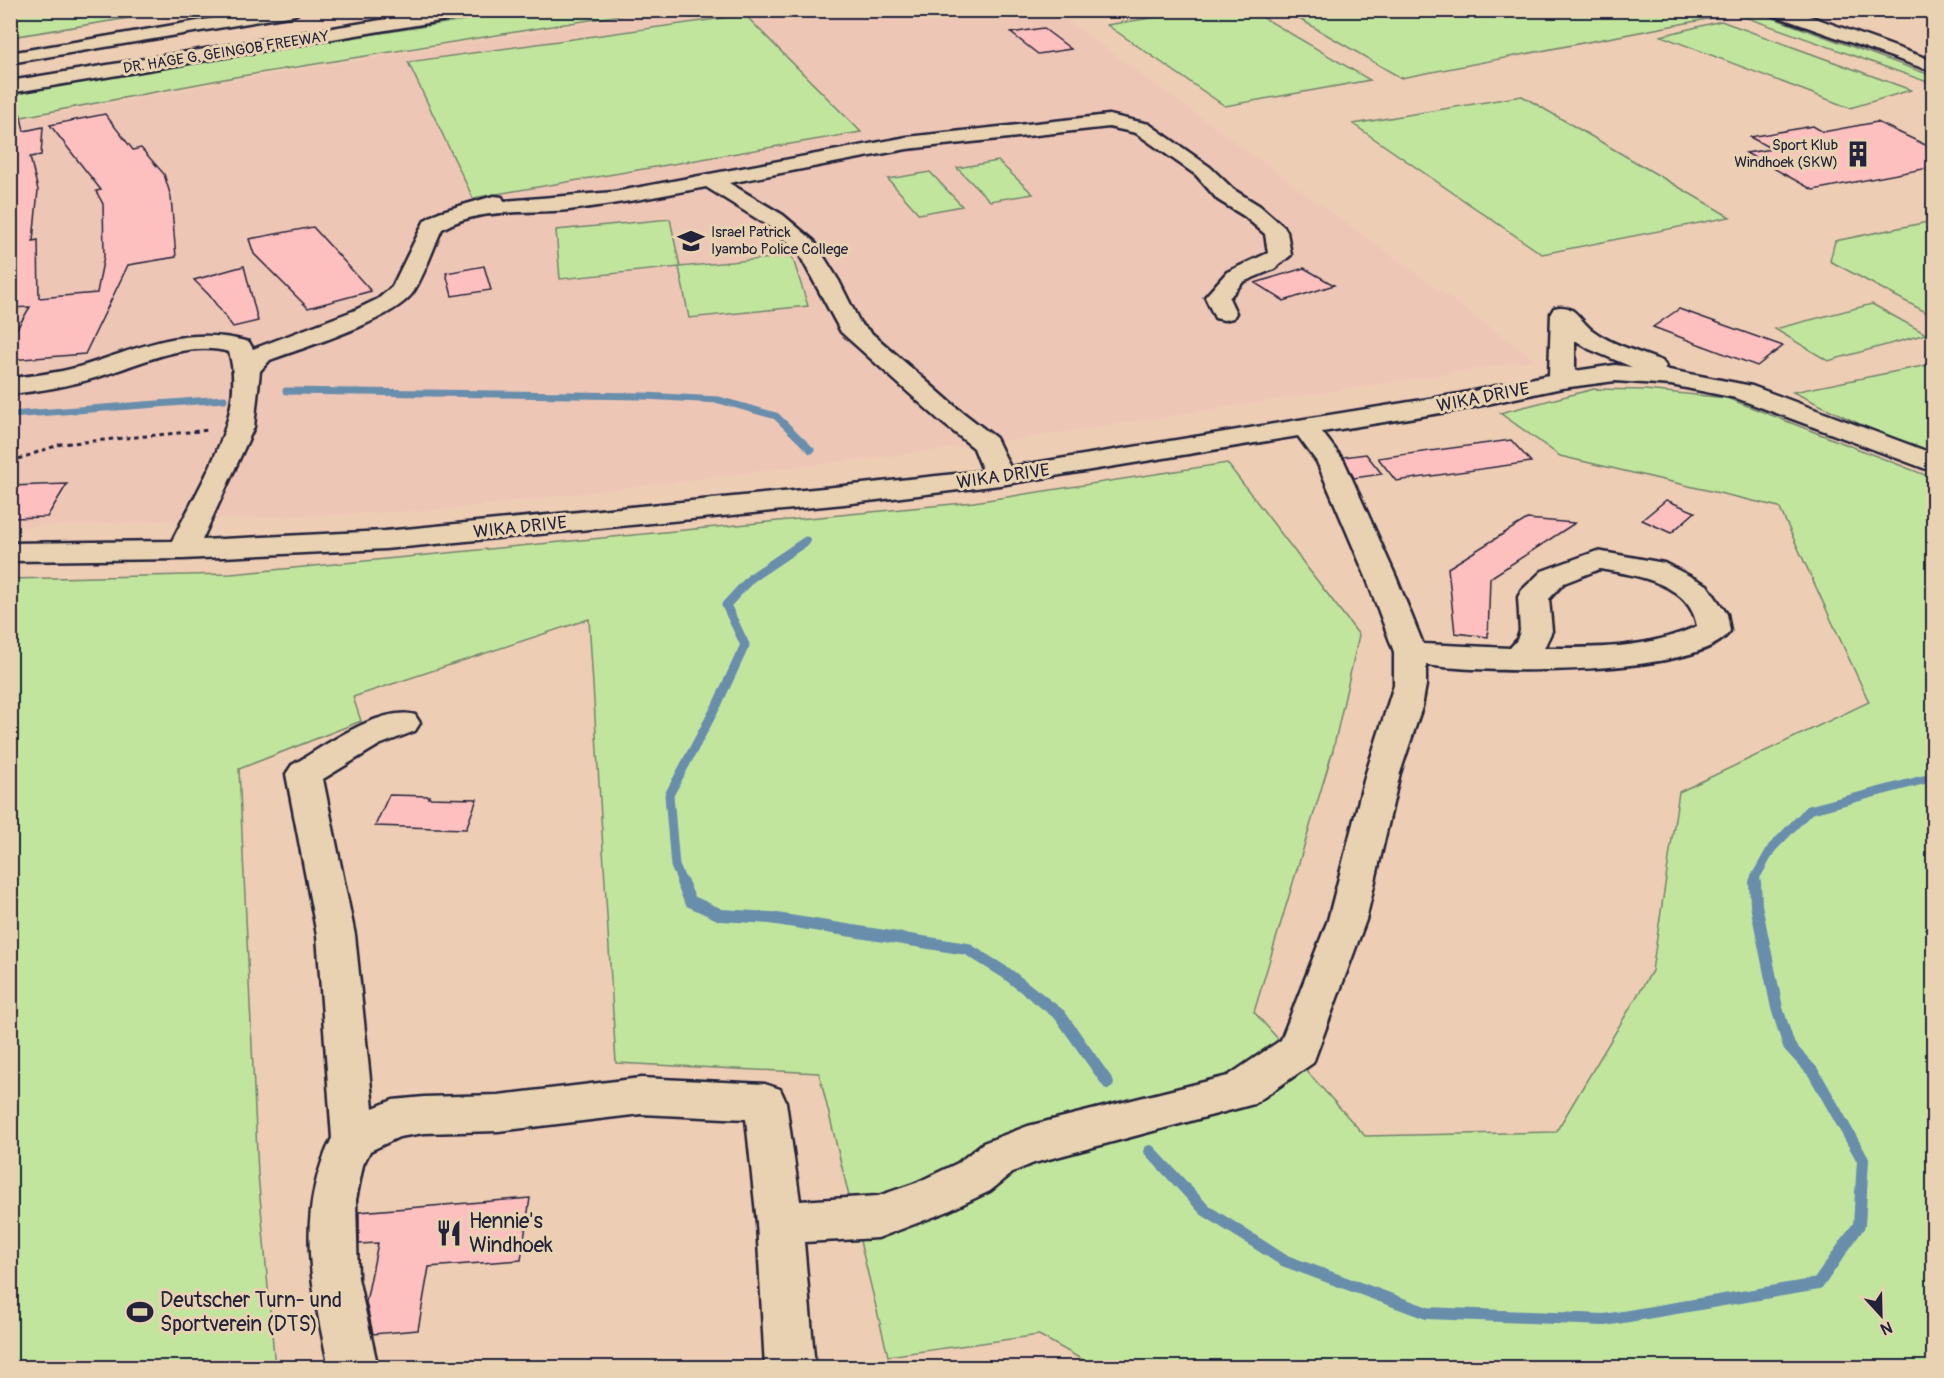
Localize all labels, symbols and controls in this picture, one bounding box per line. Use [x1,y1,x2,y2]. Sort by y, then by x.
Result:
street label: DR. HAGE G. GEINGOB FREEWAY [122,27,331,78]
place label: Sport Klub Windhoek (SKW) [1734,136,1838,172]
building icon: Sport Klub Windhoek (SKW) [1843,139,1873,169]
place label: Israel Patrick Iyambo Police College [711,223,849,259]
school or university icon: Israel Patrick Iyambo Police College [676,226,706,256]
street label: WIKA DRIVE [1435,377,1531,418]
street label: WIKA DRIVE [955,459,1051,494]
street label: WIKA DRIVE [472,511,568,544]
place label: Hennie's Windhoek [469,1208,553,1259]
restaurant icon: Hennie's Windhoek [434,1218,464,1248]
north arrow [1851,1285,1911,1345]
place label: Deutscher Turn- und Sportverein (DTS) [160,1287,342,1338]
sports icon: Deutscher Turn- und Sportverein (DTS) [125,1297,155,1327]
text: N [1877,1317,1895,1339]

